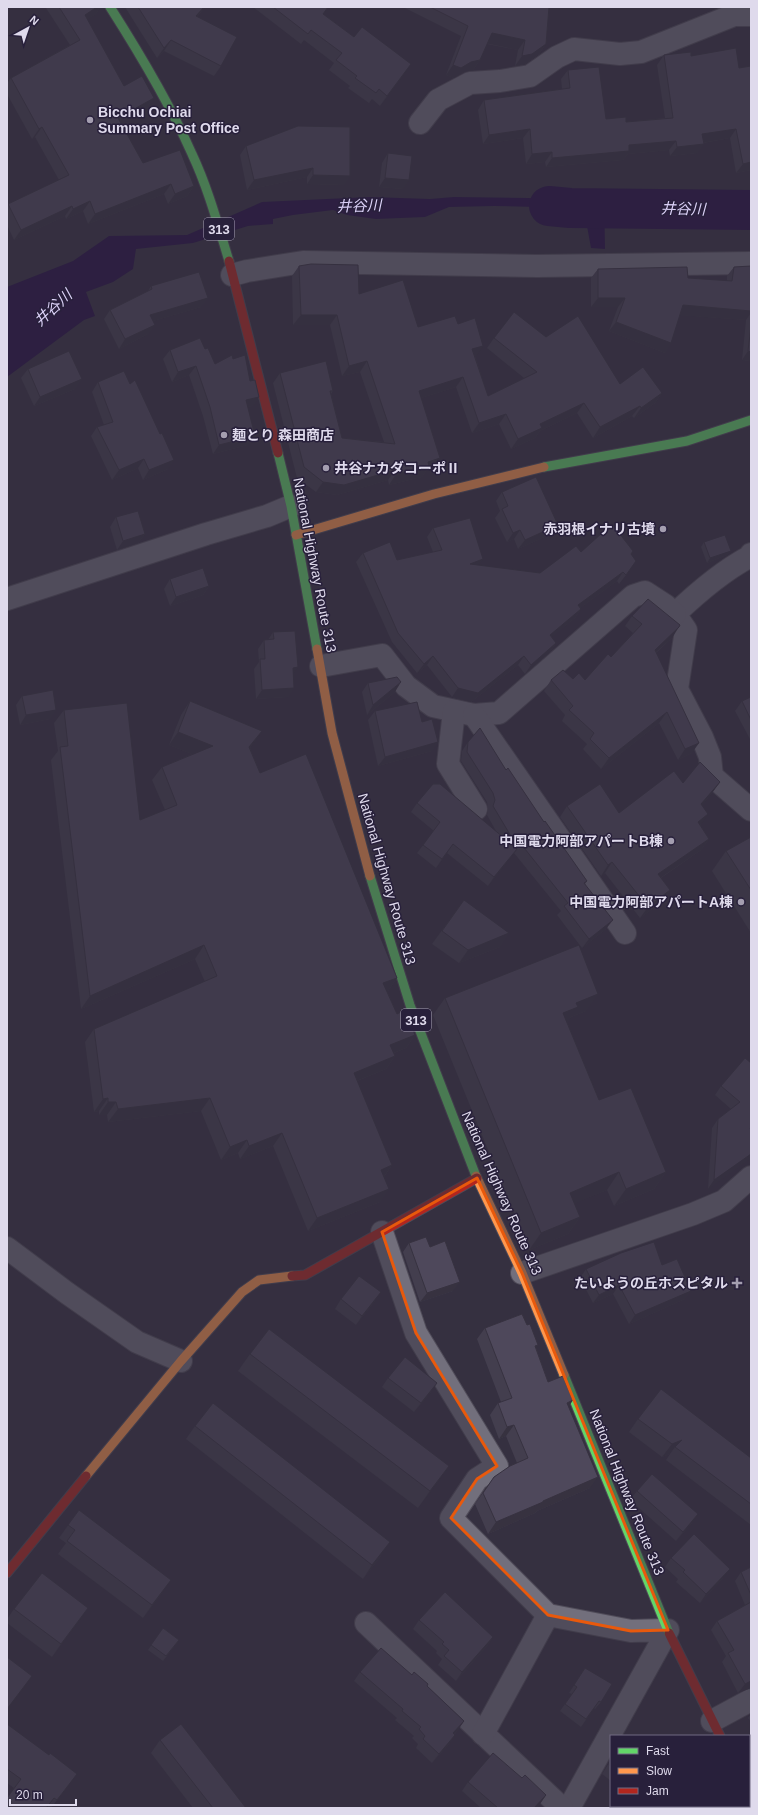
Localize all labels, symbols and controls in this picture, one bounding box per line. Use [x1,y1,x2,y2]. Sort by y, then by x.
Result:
north arrow [8,8,48,48]
text: N [28,13,41,28]
place label: Bicchu Ochiai Summary Post Office [98,104,240,136]
marker: Bicchu Ochiai Summary Post Office [85,115,95,125]
water label: 井谷川 [336,196,384,215]
water label: 井谷川 [660,200,708,217]
road number: 313 [204,218,234,240]
water label: 井谷川 [30,285,76,329]
place label: 麺とり 森田商店 [232,427,334,443]
marker: 麺とり 森田商店 [219,430,229,440]
place label: 井谷ナカダコーポⅡ [334,460,460,476]
marker: 井谷ナカダコーポⅡ [321,463,331,473]
street label: National Highway Route 313 [290,476,340,654]
place label: 赤羽根イナリ古墳 [543,521,655,537]
marker: 赤羽根イナリ古墳 [658,524,668,534]
street label: National Highway Route 313 [355,792,419,967]
place label: 中国電力阿部アパートB棟 [499,833,663,849]
marker: 中国電力阿部アパートB棟 [666,836,676,846]
place label: 中国電力阿部アパートA棟 [569,894,733,910]
marker: 中国電力阿部アパートA棟 [736,897,746,907]
road number: 313 [401,1009,431,1031]
street label: National Highway Route 313 [459,1109,545,1277]
place label: たいようの丘ホスピタル [574,1275,728,1291]
marker: たいようの丘ホスピタル [731,1277,743,1289]
street label: National Highway Route 313 [586,1407,668,1577]
legend [610,1735,750,1807]
text: Fast [646,1744,670,1758]
text: Slow [646,1764,672,1778]
scale bar [10,1781,76,1807]
text: Jam [646,1784,669,1798]
text: 20 m [16,1788,43,1802]

